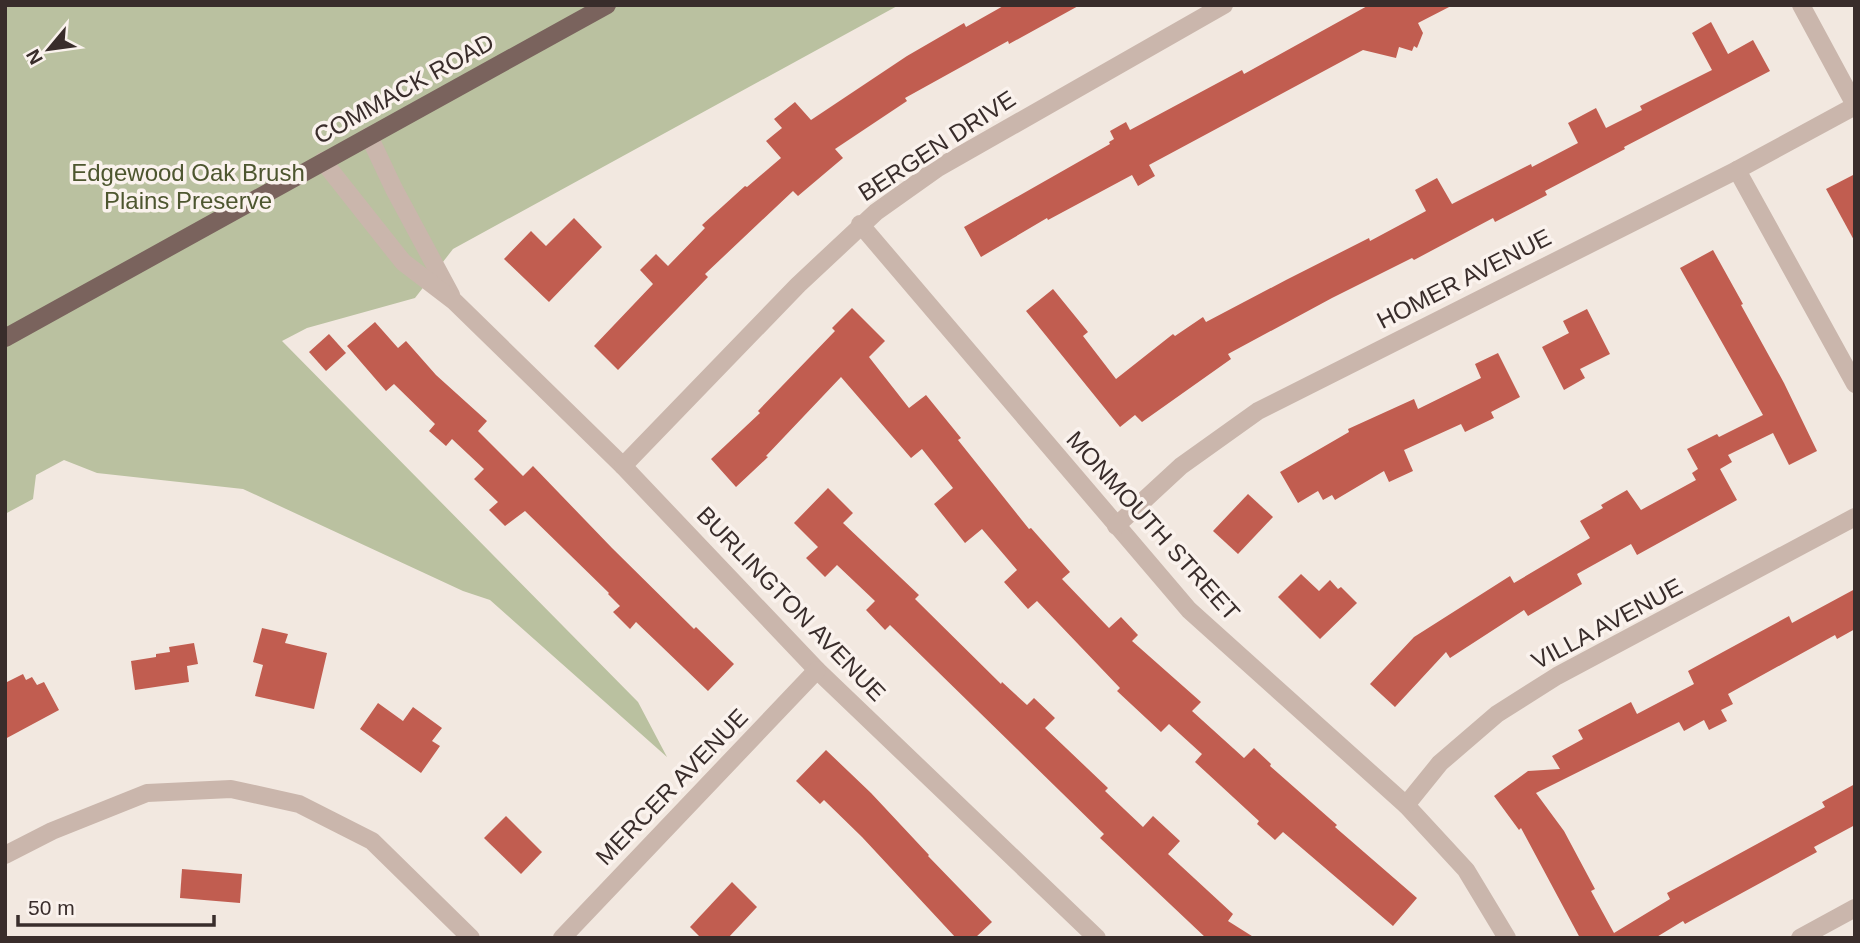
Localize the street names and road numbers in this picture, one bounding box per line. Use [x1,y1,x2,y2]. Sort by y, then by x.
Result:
street label: COMMACK ROAD [309,28,498,149]
street label: BERGEN DRIVE [853,85,1020,206]
street label: HOMER AVENUE [1372,223,1555,334]
street label: MONMOUTH STREET [1061,425,1246,626]
street label: BURLINGTON AVENUE [692,501,891,706]
street label: VILLA AVENUE [1527,573,1687,675]
street label: MERCER AVENUE [590,703,753,870]

